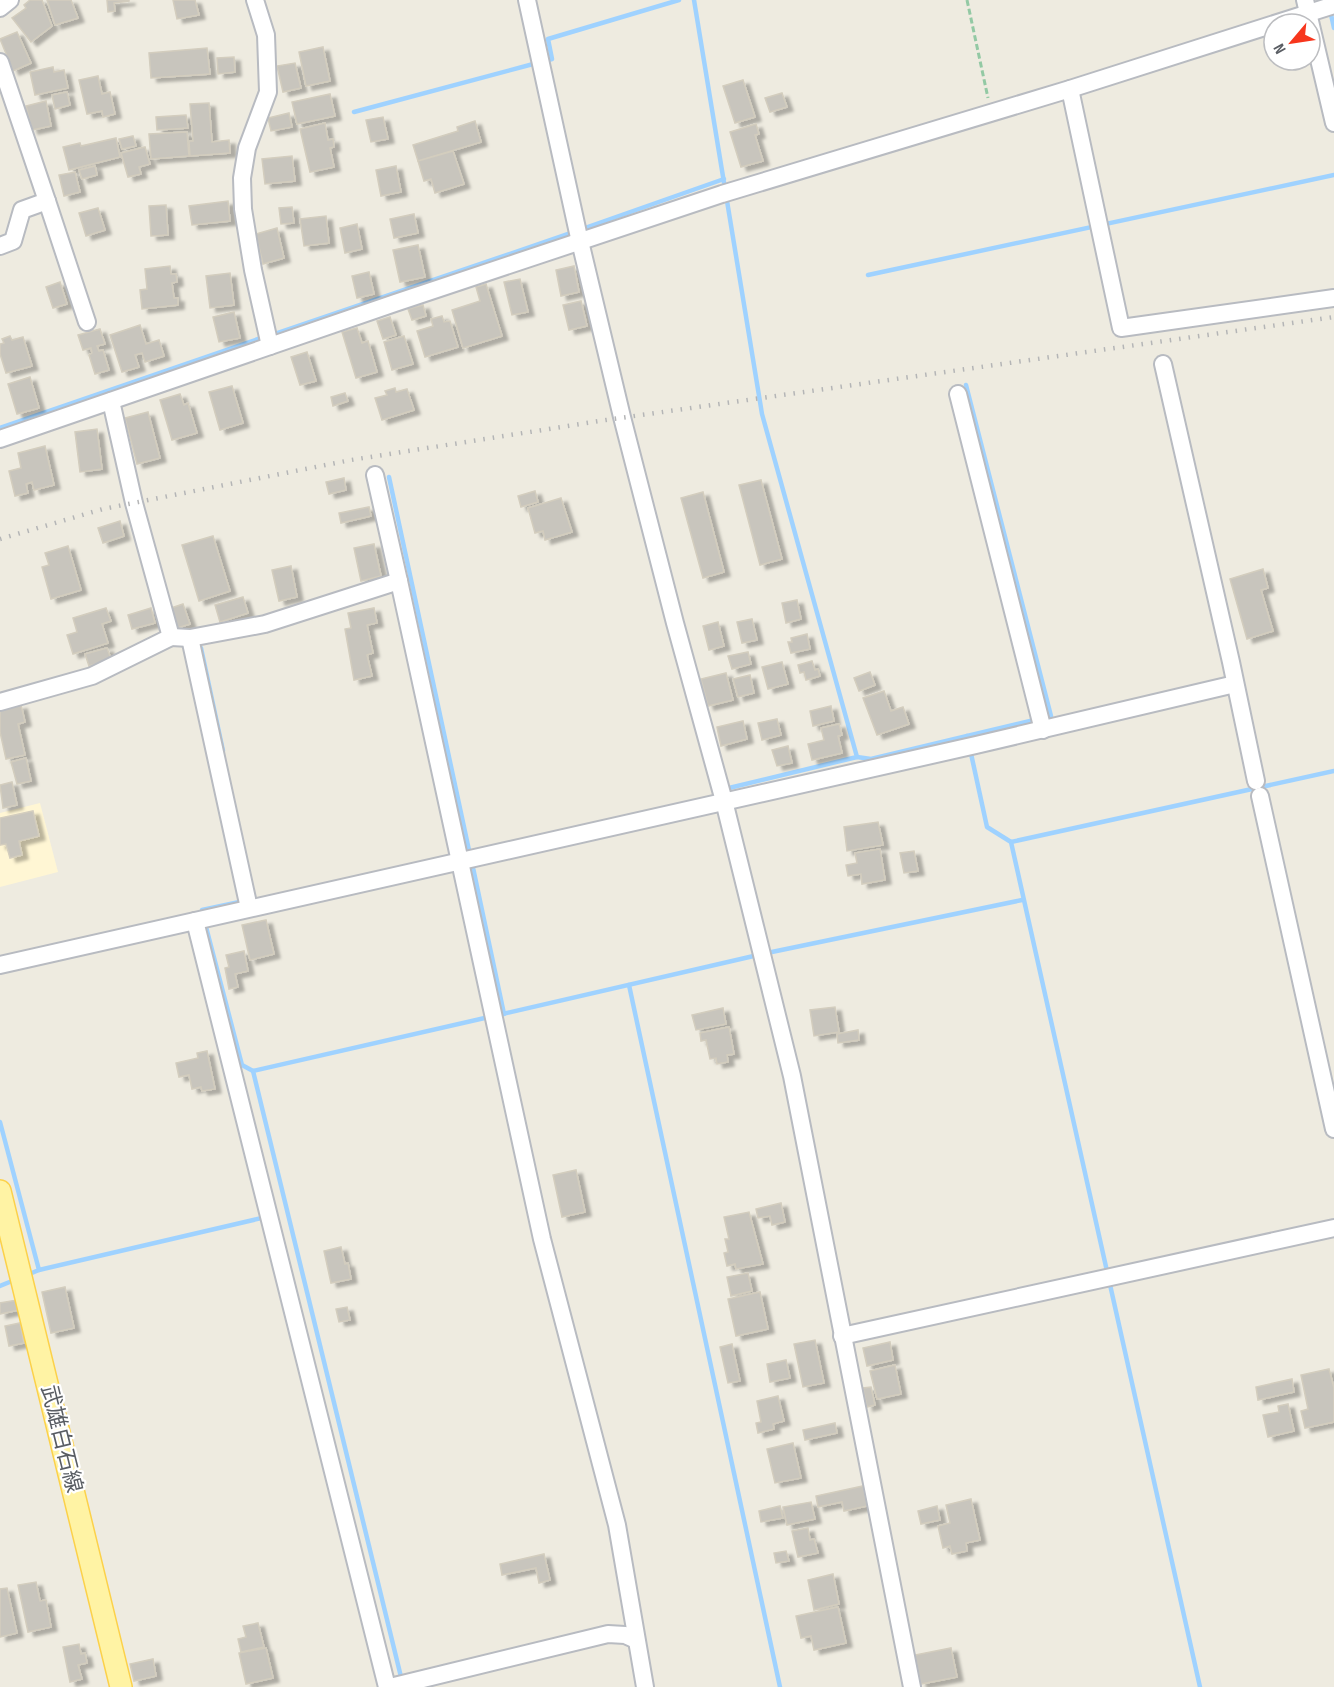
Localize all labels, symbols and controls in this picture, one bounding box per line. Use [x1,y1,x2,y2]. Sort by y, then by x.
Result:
north arrow [1262,12,1322,72]
text: N [1270,40,1291,57]
street label: 武雄白石線 [35,1382,87,1496]

